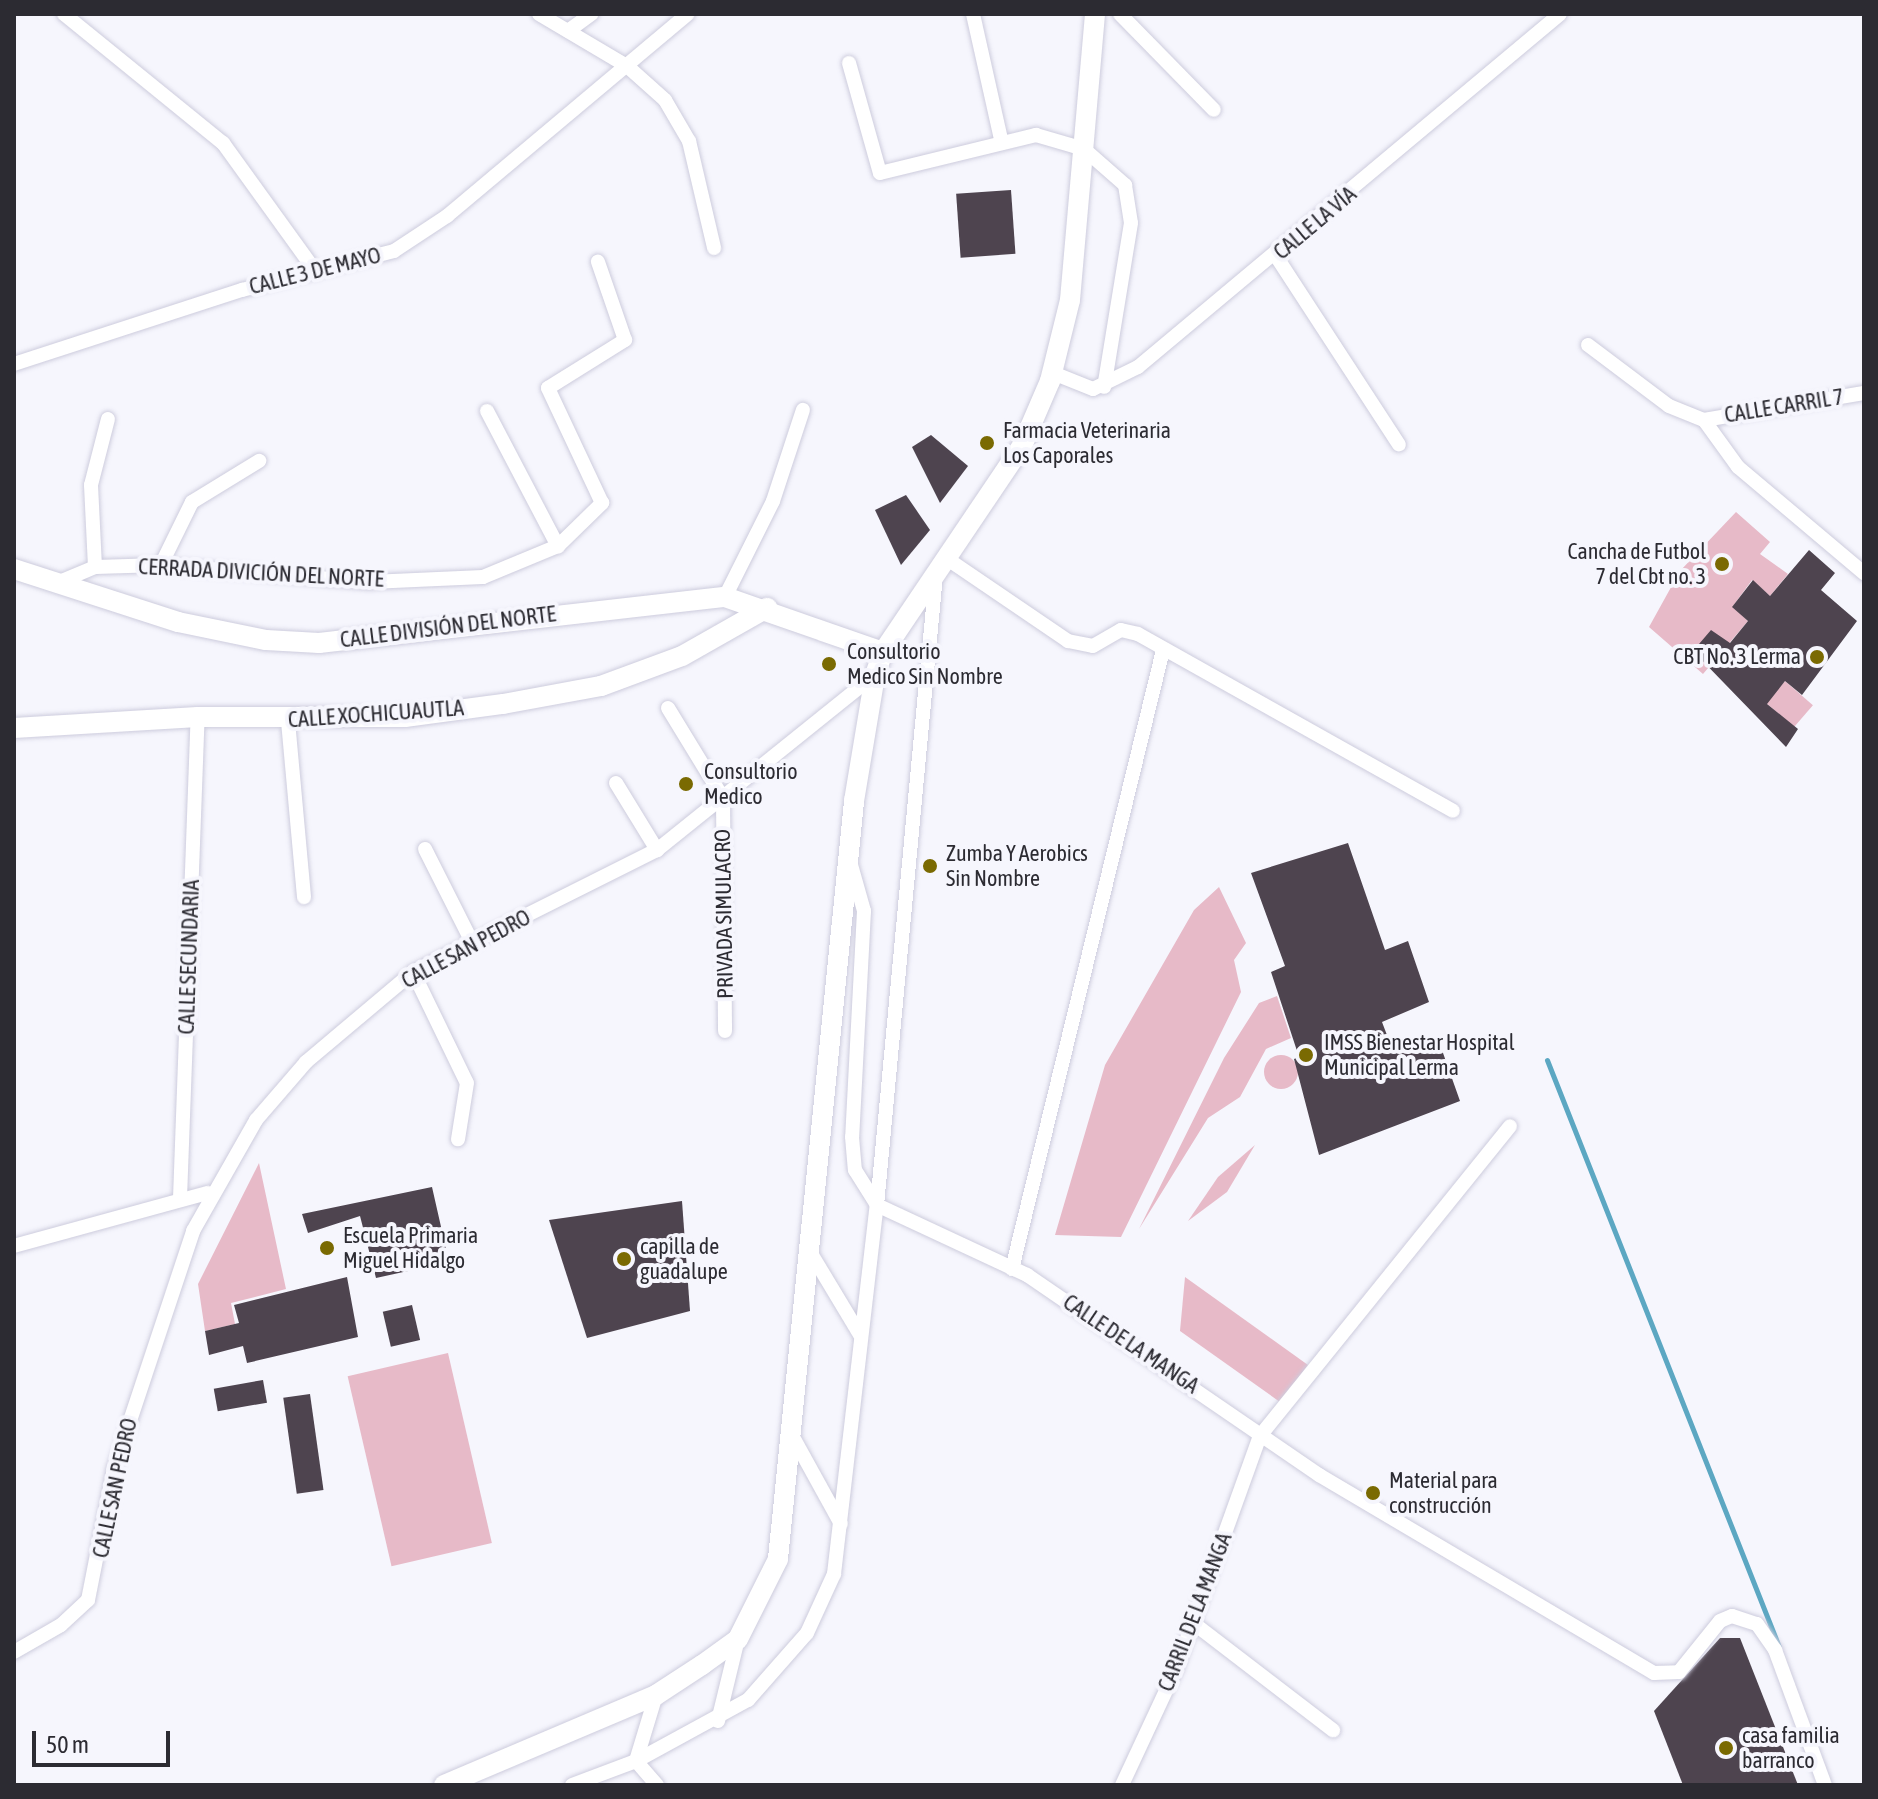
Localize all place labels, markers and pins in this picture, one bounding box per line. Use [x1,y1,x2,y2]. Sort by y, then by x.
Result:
place label: Farmacia Veterinaria Los Caporales [1003,417,1171,468]
marker: Farmacia Veterinaria Los Caporales [978,434,996,452]
place label: Cancha de Futbol 7 del Cbt no. 3 [1568,538,1706,590]
marker: Cancha de Futbol 7 del Cbt no. 3 [1713,555,1731,573]
place label: Consultorio Medico Sin Nombre [847,638,1003,690]
place label: CBT No. 3 Lerma [1673,644,1801,670]
marker: CBT No. 3 Lerma [1808,648,1826,666]
marker: Consultorio Medico Sin Nombre [818,653,840,675]
place label: Consultorio Medico [704,758,797,810]
marker: Consultorio Medico [675,773,697,795]
place label: Zumba Y Aerobics Sin Nombre [946,840,1088,892]
marker: Zumba Y Aerobics Sin Nombre [921,857,939,875]
place label: IMSS Bienestar Hospital Municipal Lerma [1324,1029,1515,1080]
marker: IMSS Bienestar Hospital Municipal Lerma [1295,1044,1317,1066]
place label: Escuela Primaria Miguel Hidalgo [343,1222,478,1274]
place label: capilla de guadalupe [640,1233,728,1284]
marker: Escuela Primaria Miguel Hidalgo [318,1239,336,1257]
marker: capilla de guadalupe [615,1250,633,1268]
place label: Material para construcción [1389,1467,1498,1518]
marker: Material para construcción [1364,1484,1382,1502]
place label: casa familia barranco [1742,1722,1840,1774]
marker: casa familia barranco [1717,1739,1735,1757]

